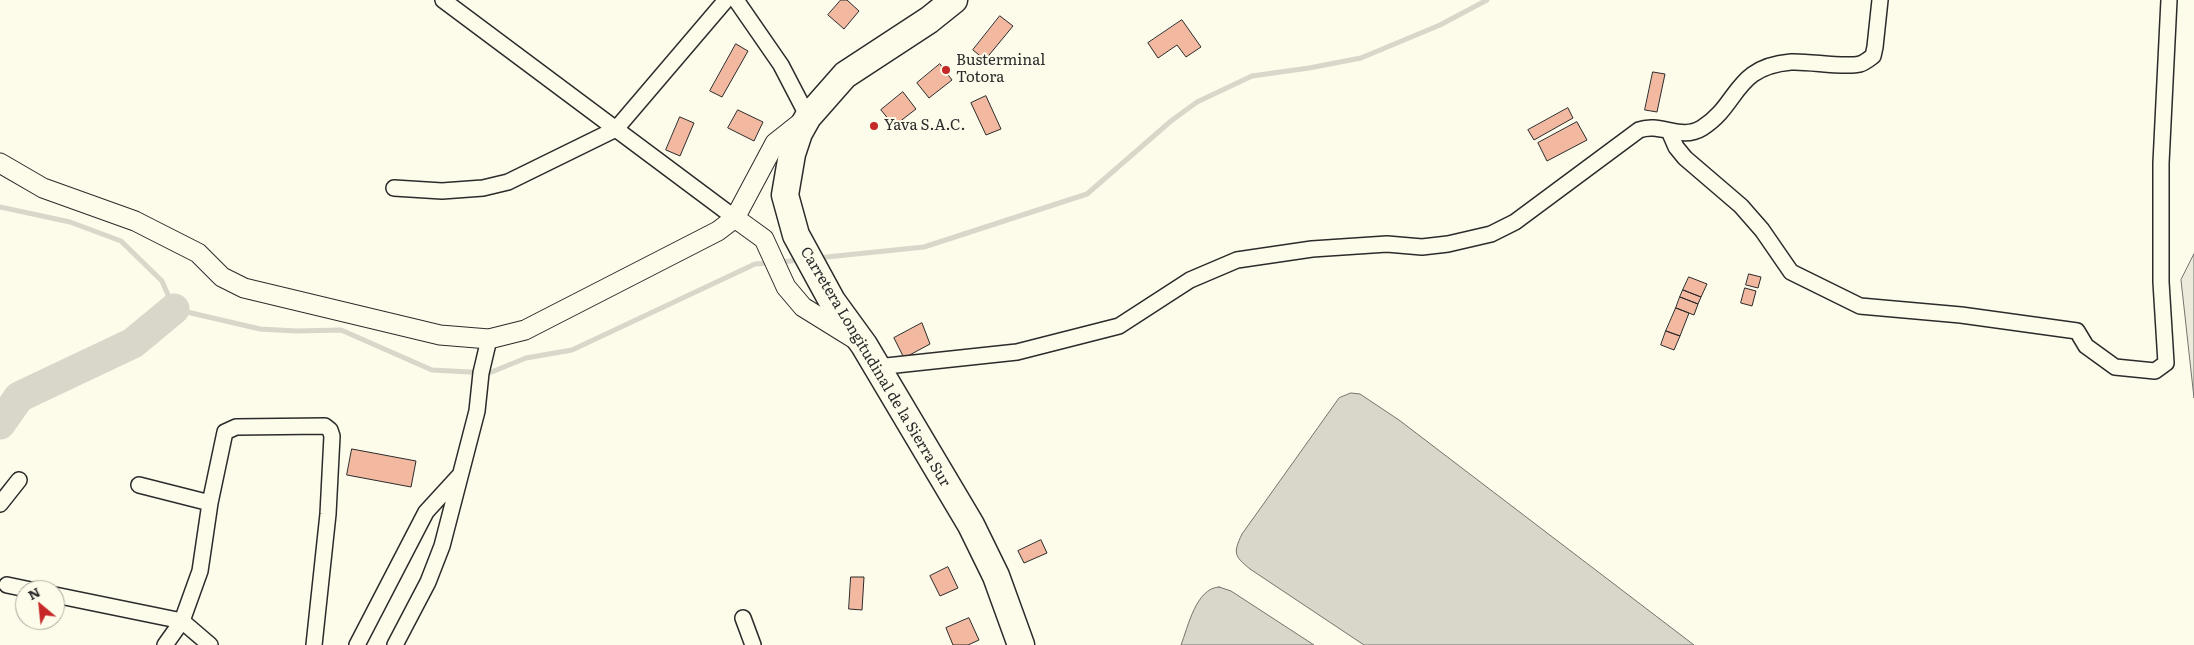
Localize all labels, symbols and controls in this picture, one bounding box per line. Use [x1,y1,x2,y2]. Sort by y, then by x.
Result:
place label: Busterminal Totora [956,52,1045,87]
marker: Busterminal Totora [940,64,952,76]
place label: Yava S.A.C. [884,117,965,135]
marker: Yava S.A.C. [868,120,880,132]
street label: Carretera Longitudinal de la Sierra Sur [796,244,954,490]
north arrow [15,580,65,630]
text: N [24,581,43,604]

